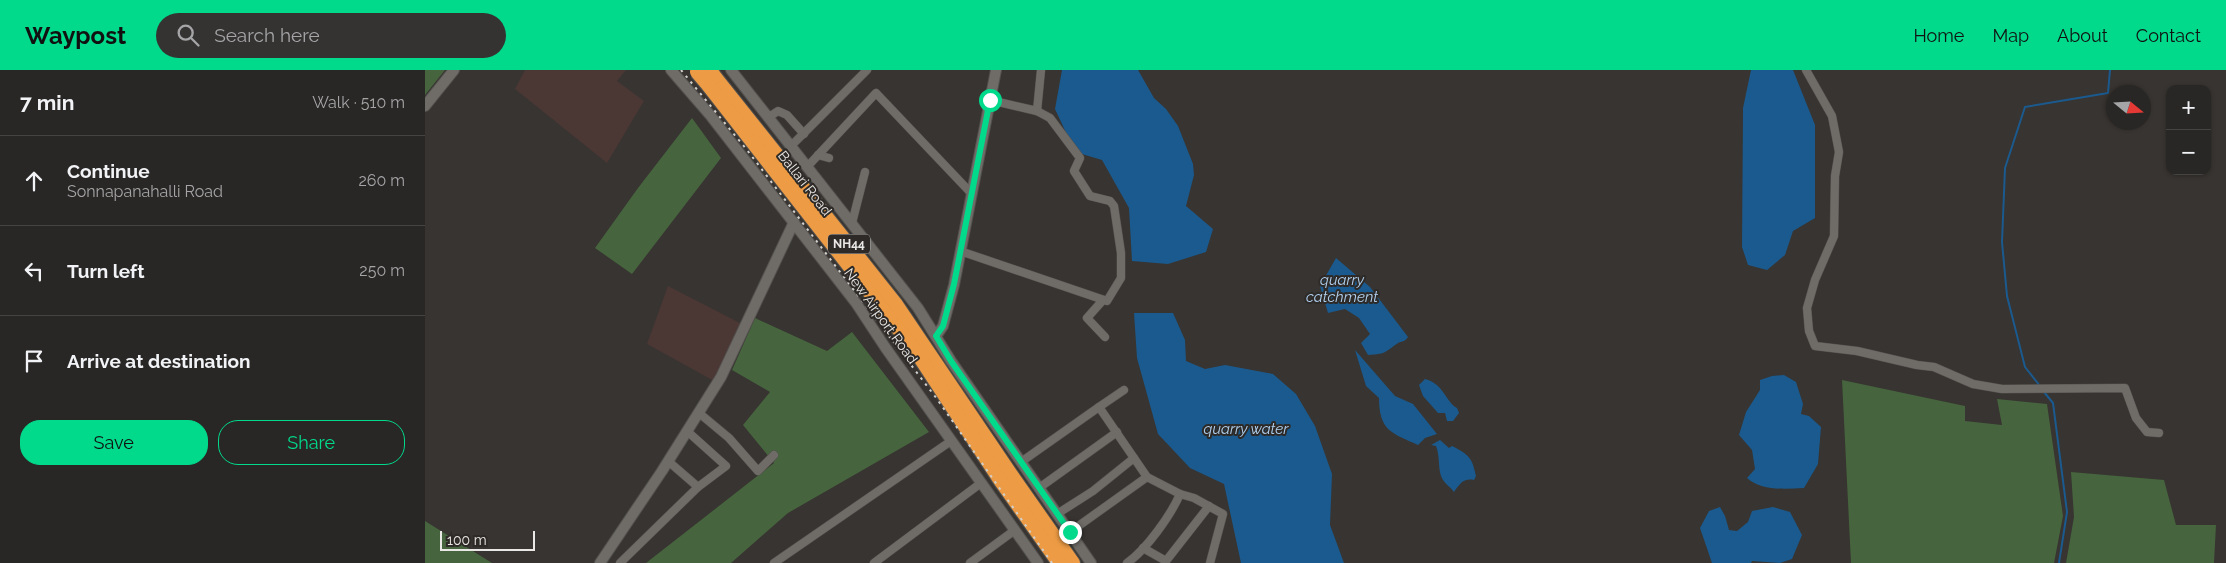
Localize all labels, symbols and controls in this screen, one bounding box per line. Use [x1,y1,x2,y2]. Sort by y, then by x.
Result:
search box [156,13,506,58]
text: Waypost [25,21,126,50]
icon: search [174,21,202,49]
text: Search here [214,24,320,46]
text: Home [1913,25,1964,46]
text: Map [1992,25,2029,46]
text: About [2057,25,2108,46]
text: Contact [2136,25,2201,46]
north arrow [2106,85,2151,130]
map controls [2166,85,2211,175]
button: + [2166,85,2211,130]
route start [979,89,1002,112]
text: 7 min [20,90,74,115]
text: Walk · 510 m [312,93,405,112]
button: − [2166,130,2211,175]
street label: Ballari Road [775,148,835,218]
text: Continue [67,160,150,182]
icon: ahead [20,167,48,195]
text: 260 m [358,171,405,190]
text: Sonnapanahalli Road [67,182,223,201]
road number: NH44 [828,234,870,253]
icon: left [20,257,48,285]
text: Turn left [67,260,144,282]
text: 250 m [359,261,405,280]
street label: New Airport Road [841,265,921,367]
water label: quarry catchment [1306,271,1378,306]
icon: arrive [20,347,48,375]
text: Arrive at destination [67,350,251,372]
button: Save [20,420,208,465]
button: Share [218,420,405,465]
water label: quarry water [1204,420,1289,438]
route end [1059,521,1082,544]
scale bar [440,528,535,551]
text: 100 m [447,532,487,548]

